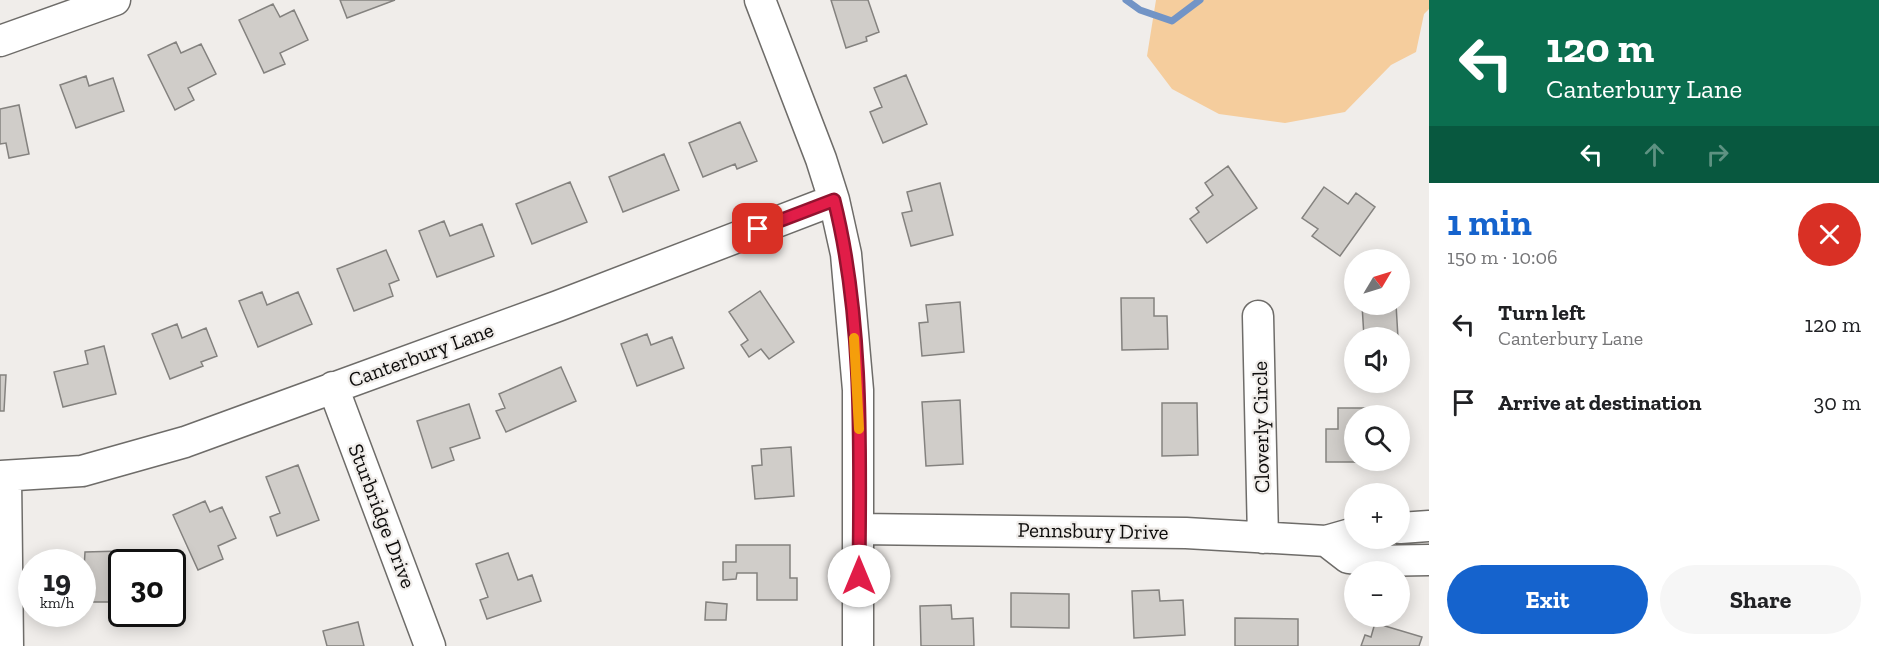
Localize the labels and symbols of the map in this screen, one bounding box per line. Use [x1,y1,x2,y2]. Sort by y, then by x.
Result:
pin [732,203,783,254]
north arrow [1344,249,1410,315]
street label: Canterbury Lane [345,317,497,392]
street label: Cloverly Circle [1247,361,1274,493]
street label: Sturbridge Drive [343,440,422,592]
street label: Pennsbury Drive [1017,517,1169,544]
position arrow [827,544,891,608]
speed limit sign: 30 [108,549,186,627]

